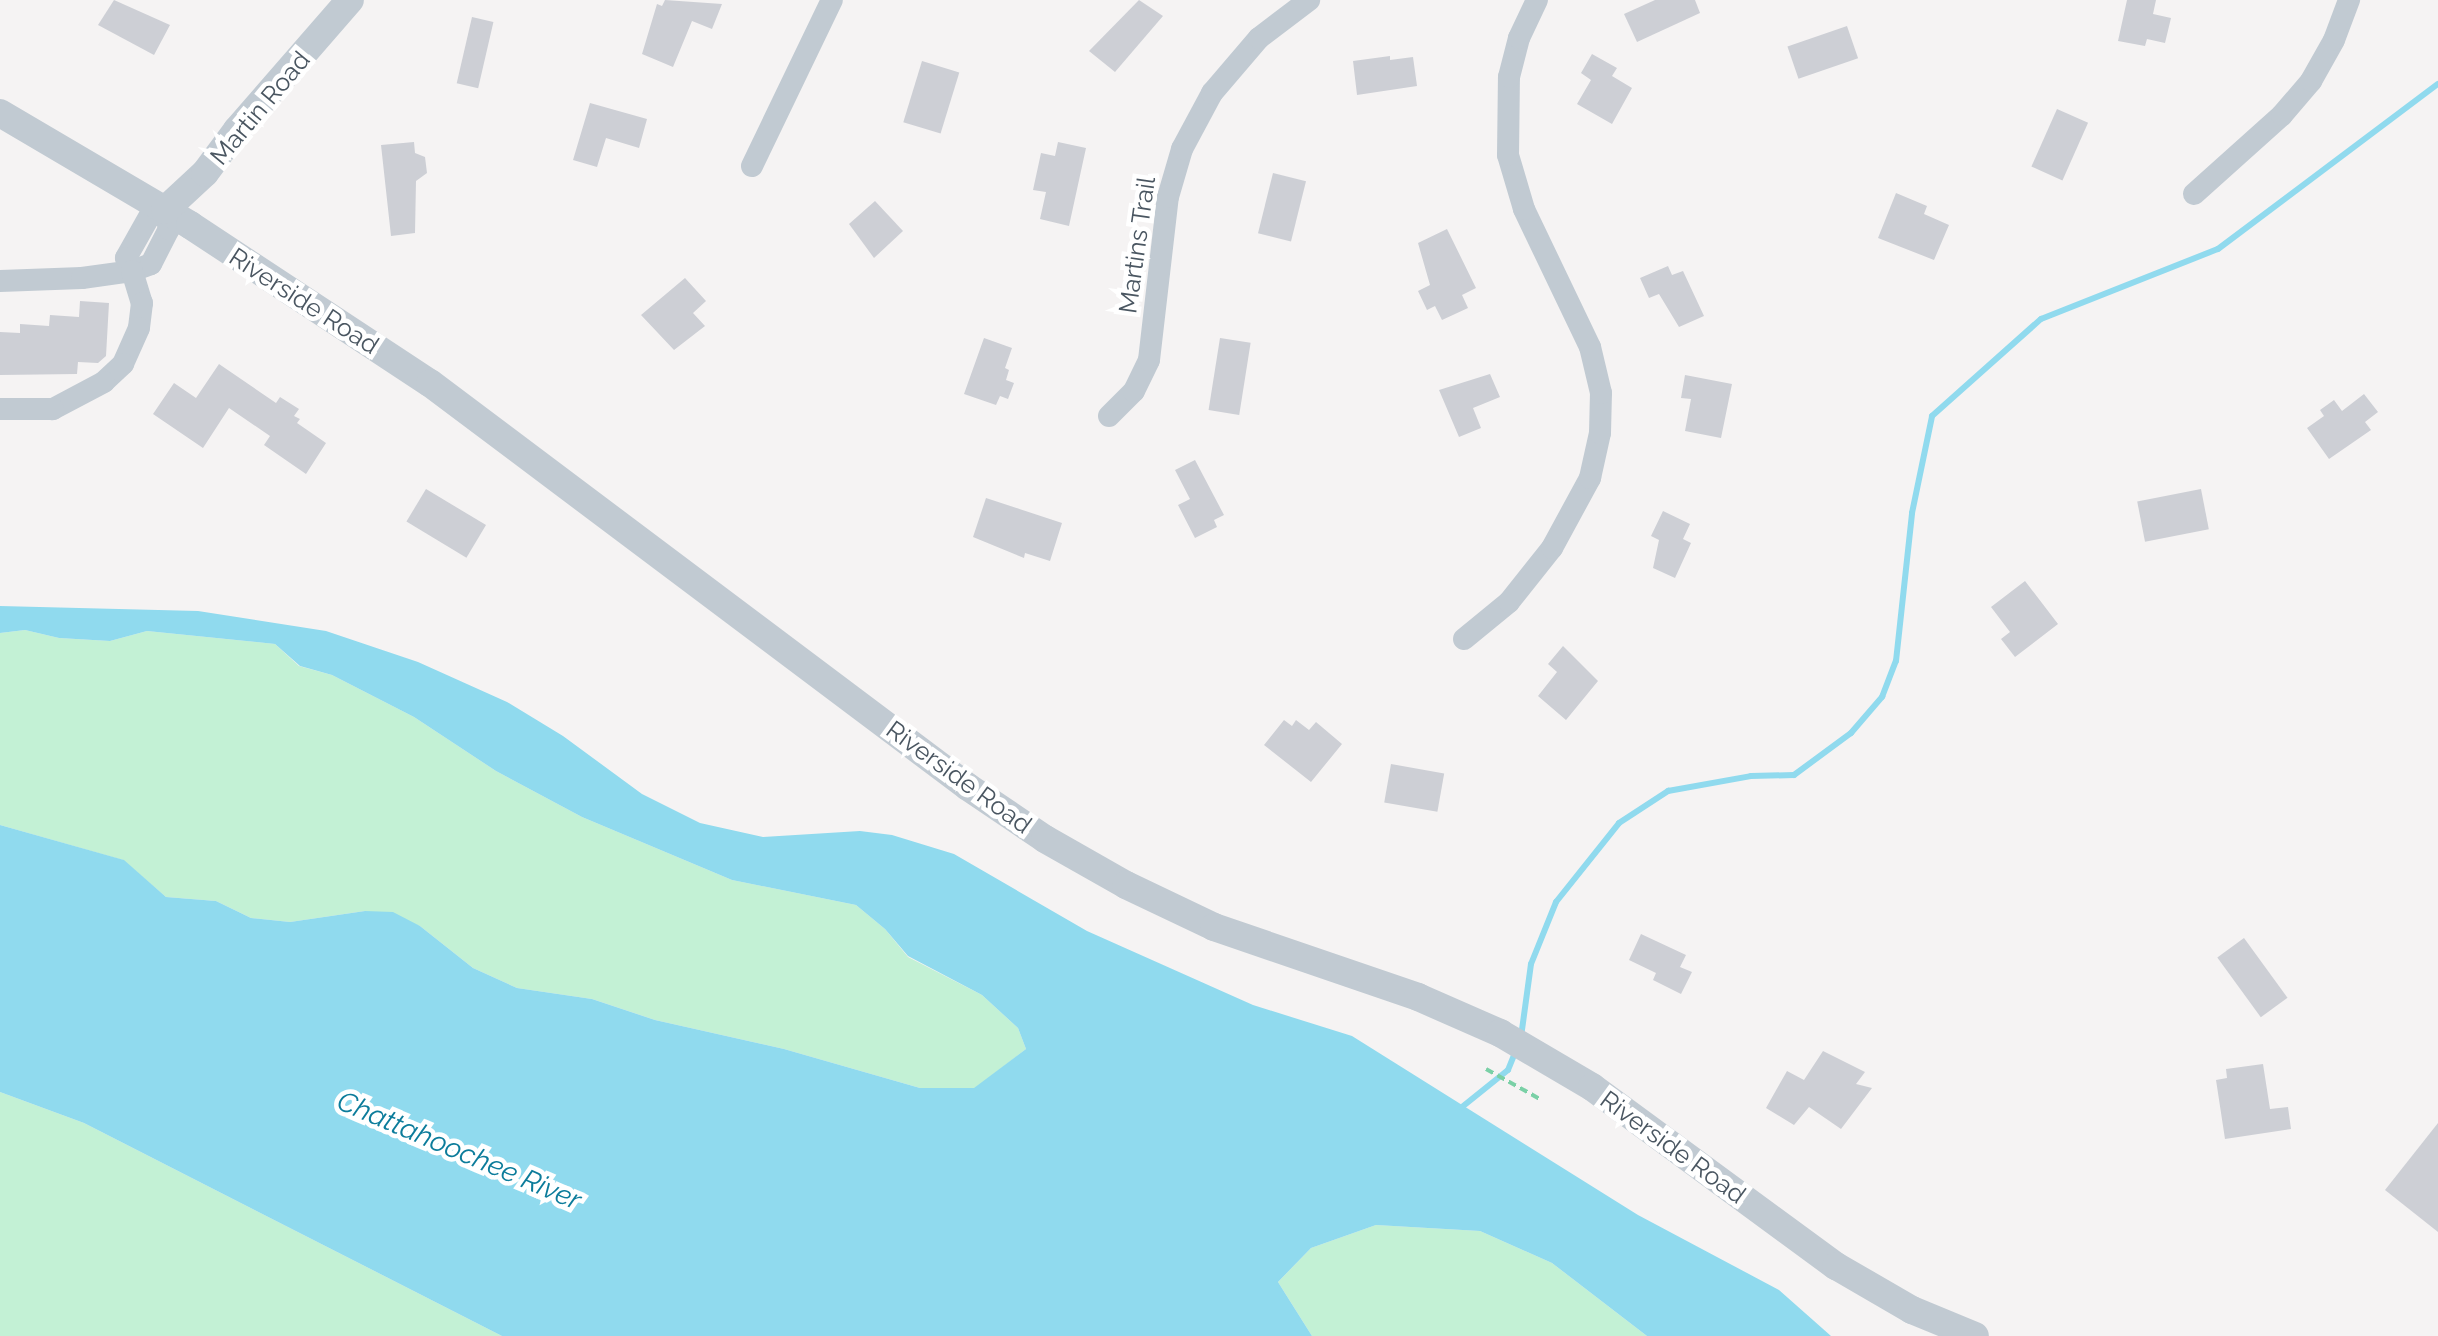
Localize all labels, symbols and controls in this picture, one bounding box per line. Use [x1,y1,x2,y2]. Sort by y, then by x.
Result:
street label: Martin Road [204,45,316,171]
street label: Martins Trail [1112,174,1162,316]
street label: Riverside Road [224,242,384,360]
street label: Riverside Road [881,714,1037,840]
water label: Chattahoochee River [332,1084,586,1218]
street label: Riverside Road [1595,1084,1751,1210]

